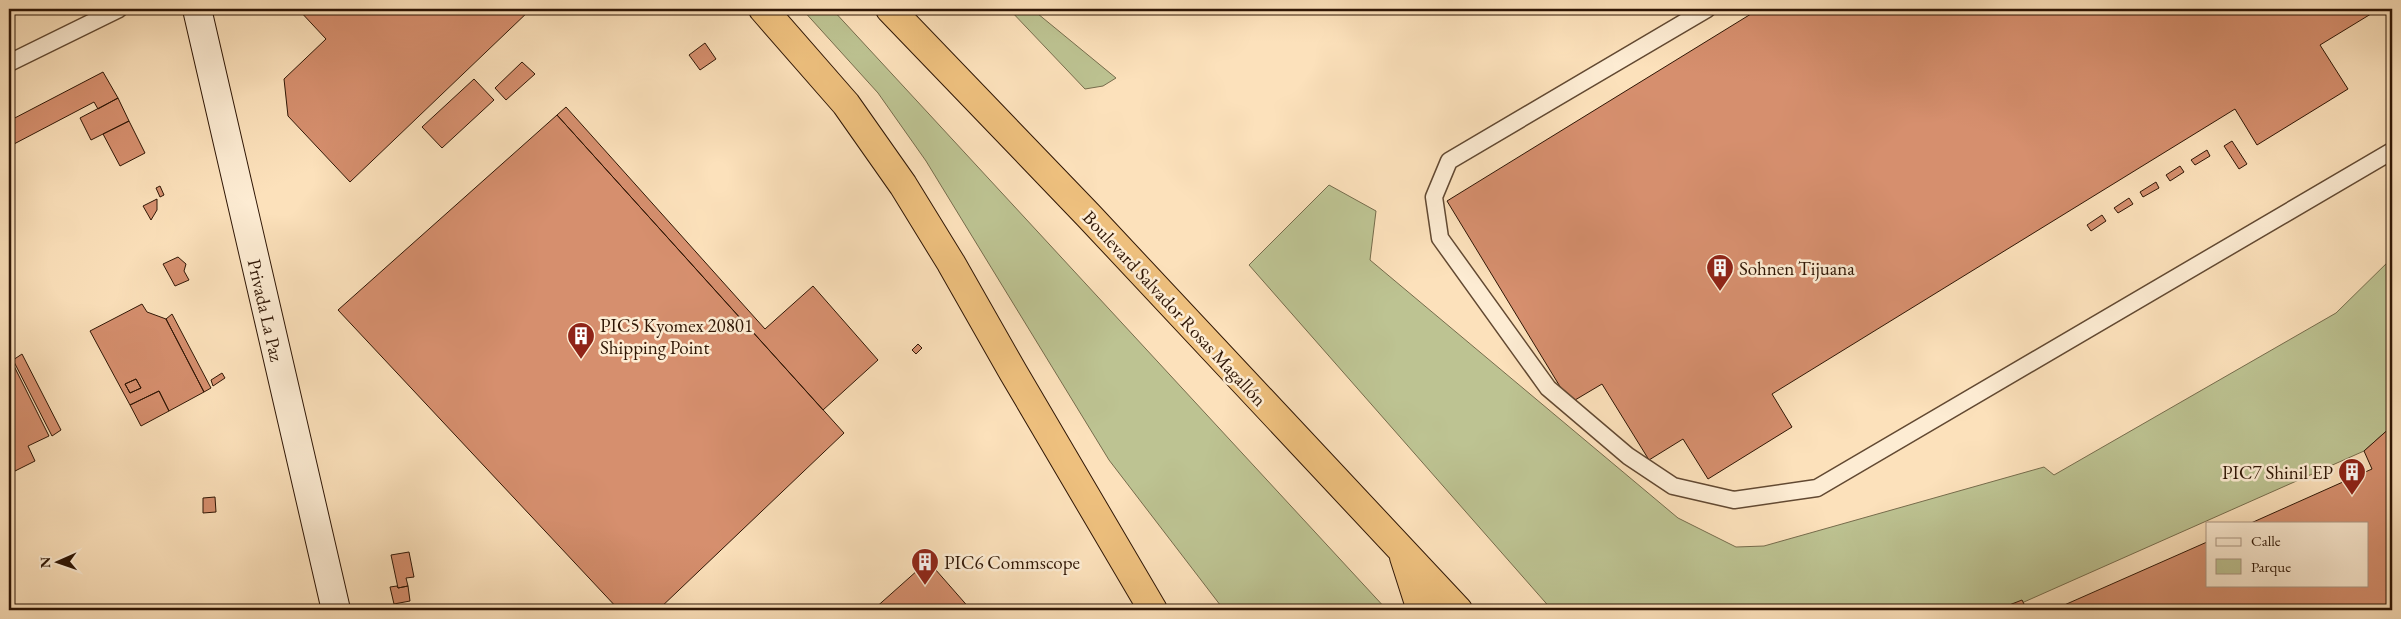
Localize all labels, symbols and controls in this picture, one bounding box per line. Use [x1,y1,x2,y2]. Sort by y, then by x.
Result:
street label: Boulevard Salvador Rosas Magallón [1077,205,1272,412]
building icon: Sohnen Tijuana [1705,253,1735,292]
street label: Privada La Paz [242,256,290,365]
place label: Sohnen Tijuana [1739,256,1855,281]
place label: PIC5 Kyomex 20801 Shipping Point [600,313,753,360]
building icon: PIC5 Kyomex 20801 Shipping Point [566,321,596,360]
building icon: PIC7 Shinil EP [2337,457,2367,496]
place label: PIC7 Shinil EP [2222,460,2334,485]
legend [2206,522,2368,586]
text: Calle [2251,531,2281,550]
north arrow [32,536,82,586]
building icon: PIC6 Commscope [910,547,940,586]
place label: PIC6 Commscope [944,550,1080,575]
text: N [36,556,54,568]
text: Parque [2251,557,2291,576]

